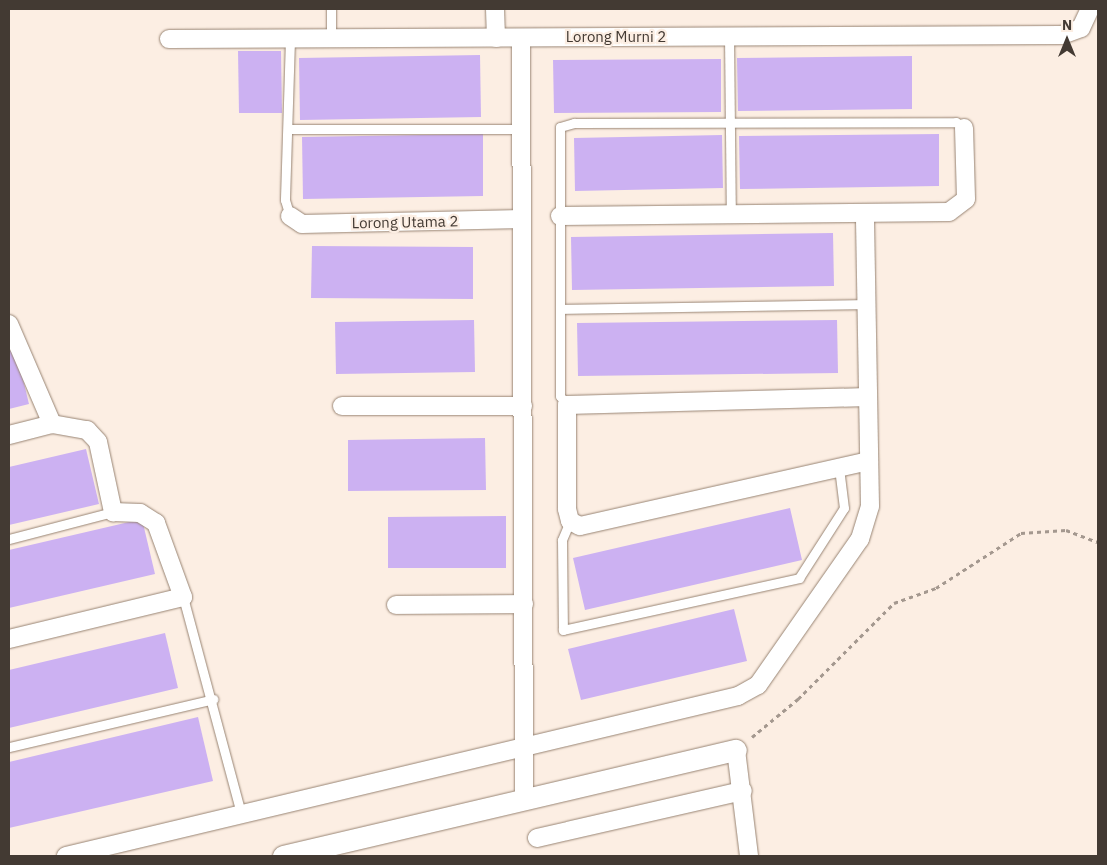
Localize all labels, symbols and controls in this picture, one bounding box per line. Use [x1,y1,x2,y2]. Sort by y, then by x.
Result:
north arrow [1042,15,1092,65]
text: N [1062,16,1072,34]
street label: Lorong Murni 2 [566,28,666,46]
street label: Lorong Utama 2 [352,212,458,232]

